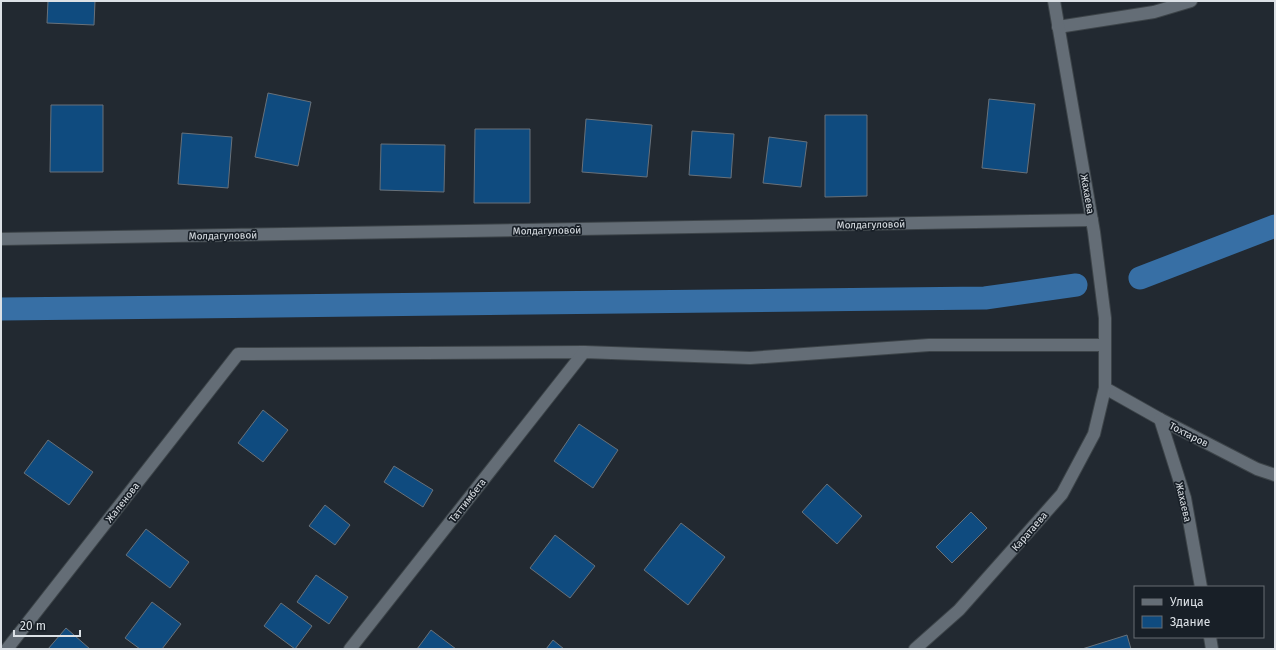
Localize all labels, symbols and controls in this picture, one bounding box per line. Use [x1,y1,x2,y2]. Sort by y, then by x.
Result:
street label: Жахаева [1078,173,1096,215]
street label: Молдагуловой [837,218,905,232]
street label: Молдагуловой [513,224,581,238]
street label: Молдагуловой [189,229,257,243]
street label: Тохтаров [1167,420,1210,450]
street label: Таттимбета [447,476,489,525]
street label: Жаленова [103,480,142,525]
street label: Жахаева [1173,481,1193,523]
street label: Каратаева [1009,509,1050,554]
legend [1134,586,1264,638]
text: Улица [1170,595,1204,609]
scale bar [14,612,80,638]
text: Здание [1170,615,1210,629]
text: 20 m [20,619,46,633]

